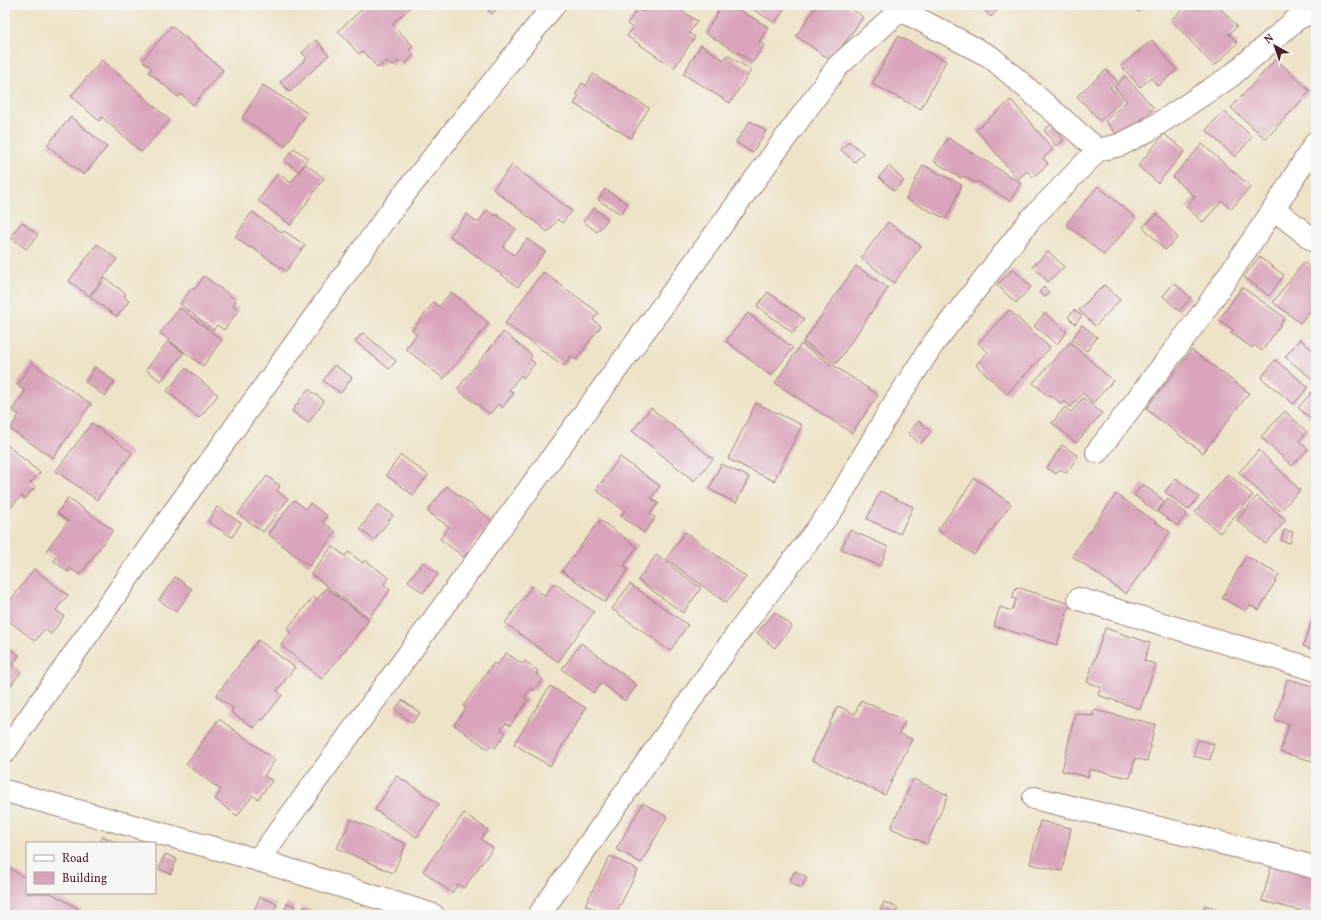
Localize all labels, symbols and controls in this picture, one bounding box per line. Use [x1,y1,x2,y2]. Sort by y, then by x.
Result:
north arrow [1255,26,1295,66]
text: N [1262,31,1277,48]
legend [26,842,156,894]
text: Road [62,851,89,867]
text: Building [62,871,107,887]

